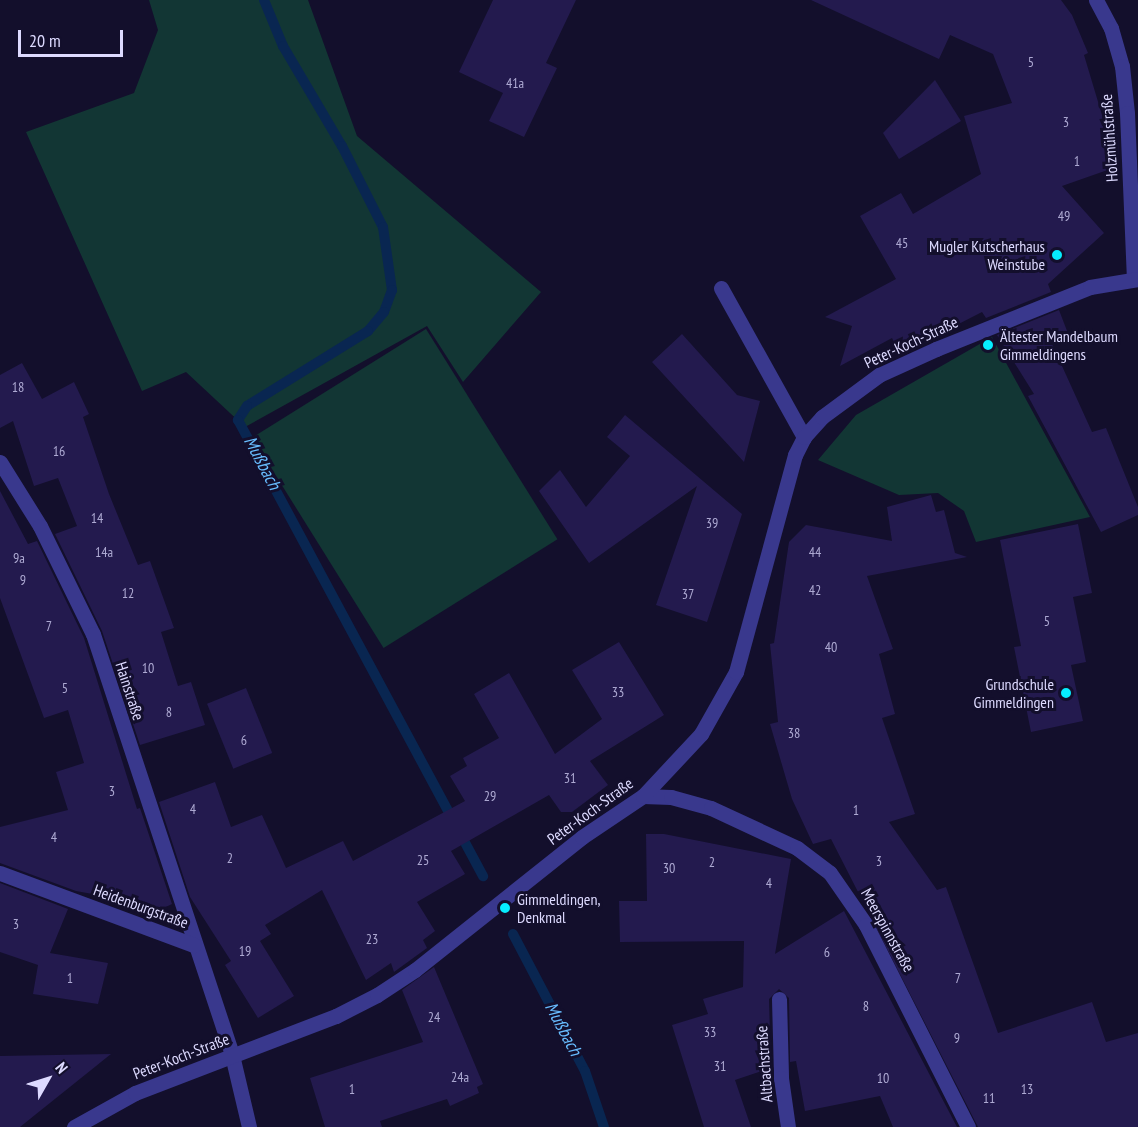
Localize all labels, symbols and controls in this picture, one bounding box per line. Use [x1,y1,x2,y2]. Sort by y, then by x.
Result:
scale bar [21,18,126,56]
text: 20 m [29,29,61,52]
house number: 5 [1028,54,1034,70]
house number: 41a [506,75,524,91]
street label: Holzmühlstraße [1096,93,1122,183]
house number: 3 [1063,114,1069,130]
house number: 1 [1074,153,1080,169]
house number: 49 [1058,208,1070,224]
house number: 45 [896,235,908,251]
place label: Mugler Kutscherhaus Weinstube [929,236,1045,274]
marker: Mugler Kutscherhaus Weinstube [1050,248,1064,262]
street label: Peter-Koch-Straße [861,312,961,372]
place label: Ältester Mandelbaum Gimmeldingens [1000,326,1118,364]
marker: Ältester Mandelbaum Gimmeldingens [981,338,995,352]
house number: 18 [12,379,24,395]
water label: Mußbach [239,433,285,493]
house number: 16 [53,443,65,459]
house number: 14 [91,510,103,526]
house number: 39 [706,515,718,531]
house number: 14a [95,544,113,560]
house number: 44 [809,544,821,560]
house number: 9a [13,550,25,566]
house number: 9 [20,572,26,588]
house number: 42 [809,582,821,598]
house number: 12 [122,585,134,601]
house number: 37 [682,586,694,602]
house number: 5 [1044,613,1050,629]
house number: 7 [46,618,52,634]
house number: 40 [825,639,837,655]
street label: Hainstraße [112,659,148,723]
house number: 10 [142,660,154,676]
place label: Grundschule Gimmeldingen [974,674,1054,712]
house number: 5 [62,680,68,696]
house number: 33 [612,684,624,700]
marker: Grundschule Gimmeldingen [1059,686,1073,700]
house number: 8 [166,704,172,720]
house number: 38 [788,725,800,741]
house number: 6 [241,732,247,748]
house number: 31 [564,770,576,786]
street label: Peter-Koch-Straße [543,773,637,849]
house number: 3 [109,783,115,799]
house number: 29 [484,788,496,804]
house number: 4 [190,801,196,817]
house number: 1 [853,802,859,818]
house number: 4 [51,829,57,845]
house number: 2 [227,850,233,866]
house number: 25 [417,852,429,868]
house number: 3 [876,853,882,869]
house number: 2 [709,854,715,870]
house number: 30 [663,860,675,876]
house number: 4 [766,875,772,891]
street label: Heidenburgstraße [91,880,191,932]
street label: Meerspinnstraße [857,885,919,975]
place label: Gimmeldingen, Denkmal [517,889,600,927]
marker: Gimmeldingen, Denkmal [498,901,512,915]
house number: 3 [13,916,19,932]
house number: 23 [366,931,378,947]
house number: 19 [239,943,251,959]
house number: 6 [824,944,830,960]
house number: 1 [67,970,73,986]
house number: 7 [955,970,961,986]
house number: 8 [863,998,869,1014]
water label: Mußbach [540,999,586,1059]
house number: 24 [428,1009,440,1025]
house number: 33 [704,1024,716,1040]
street label: Altbachstraße [752,1025,776,1103]
street label: Peter-Koch-Straße [130,1029,232,1083]
house number: 9 [954,1030,960,1046]
north arrow [18,1049,78,1109]
text: N [51,1058,72,1077]
house number: 31 [714,1058,726,1074]
house number: 24a [451,1069,469,1085]
house number: 10 [877,1070,889,1086]
house number: 1 [349,1081,355,1097]
house number: 13 [1021,1081,1033,1097]
house number: 11 [983,1090,995,1106]

